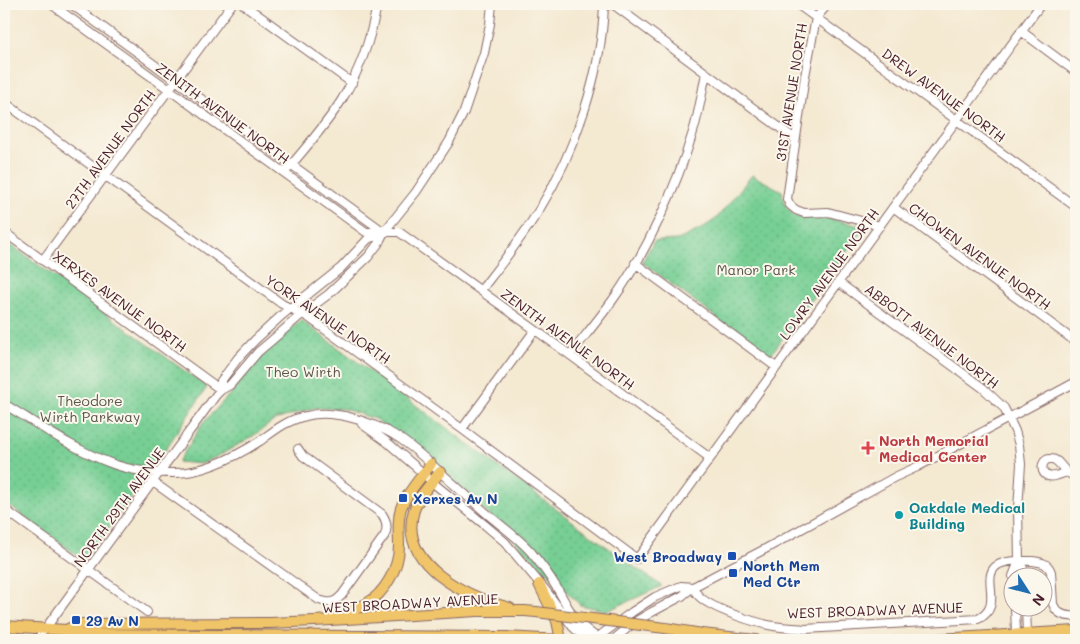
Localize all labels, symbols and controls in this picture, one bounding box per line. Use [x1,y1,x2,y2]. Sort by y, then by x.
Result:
street label: 31ST AVENUE NORTH [771,22,811,162]
street label: DREW AVENUE NORTH [878,44,1010,146]
street label: ZENITH AVENUE NORTH [152,58,294,168]
street label: 27TH AVENUE NORTH [60,86,160,212]
street label: CHOWEN AVENUE NORTH [905,198,1055,314]
street label: LOWRY AVENUE NORTH [775,204,883,344]
street label: XERXES AVENUE NORTH [49,246,191,356]
park label: Manor Park [716,260,796,279]
street label: YORK AVENUE NORTH [262,270,394,368]
street label: ABBOTT AVENUE NORTH [861,279,1003,393]
street label: ZENITH AVENUE NORTH [497,284,639,394]
park label: Theo Wirth [266,362,340,381]
park label: Theodore Wirth Parkway [40,391,140,426]
place label: North Memorial Medical Center [879,431,989,466]
marker: North Memorial Medical Center [861,441,875,455]
street label: NORTH 29TH AVENUE [69,443,169,571]
place label: Xerxes Av N [413,489,498,508]
marker: Xerxes Av N [397,492,409,504]
place label: Oakdale Medical Building [909,498,1025,533]
marker: Oakdale Medical Building [893,509,905,521]
place label: West Broadway [614,547,722,566]
marker: West Broadway [726,550,738,562]
place label: North Mem Med Ctr [743,556,820,591]
north arrow [1002,566,1052,616]
marker: North Mem Med Ctr [727,567,739,579]
street label: WEST BROADWAY AVENUE [321,589,499,617]
text: N [1028,590,1050,610]
street label: WEST BROADWAY AVENUE [786,597,964,623]
place label: 29 Av N [86,611,139,630]
marker: 29 Av N [70,614,82,626]

